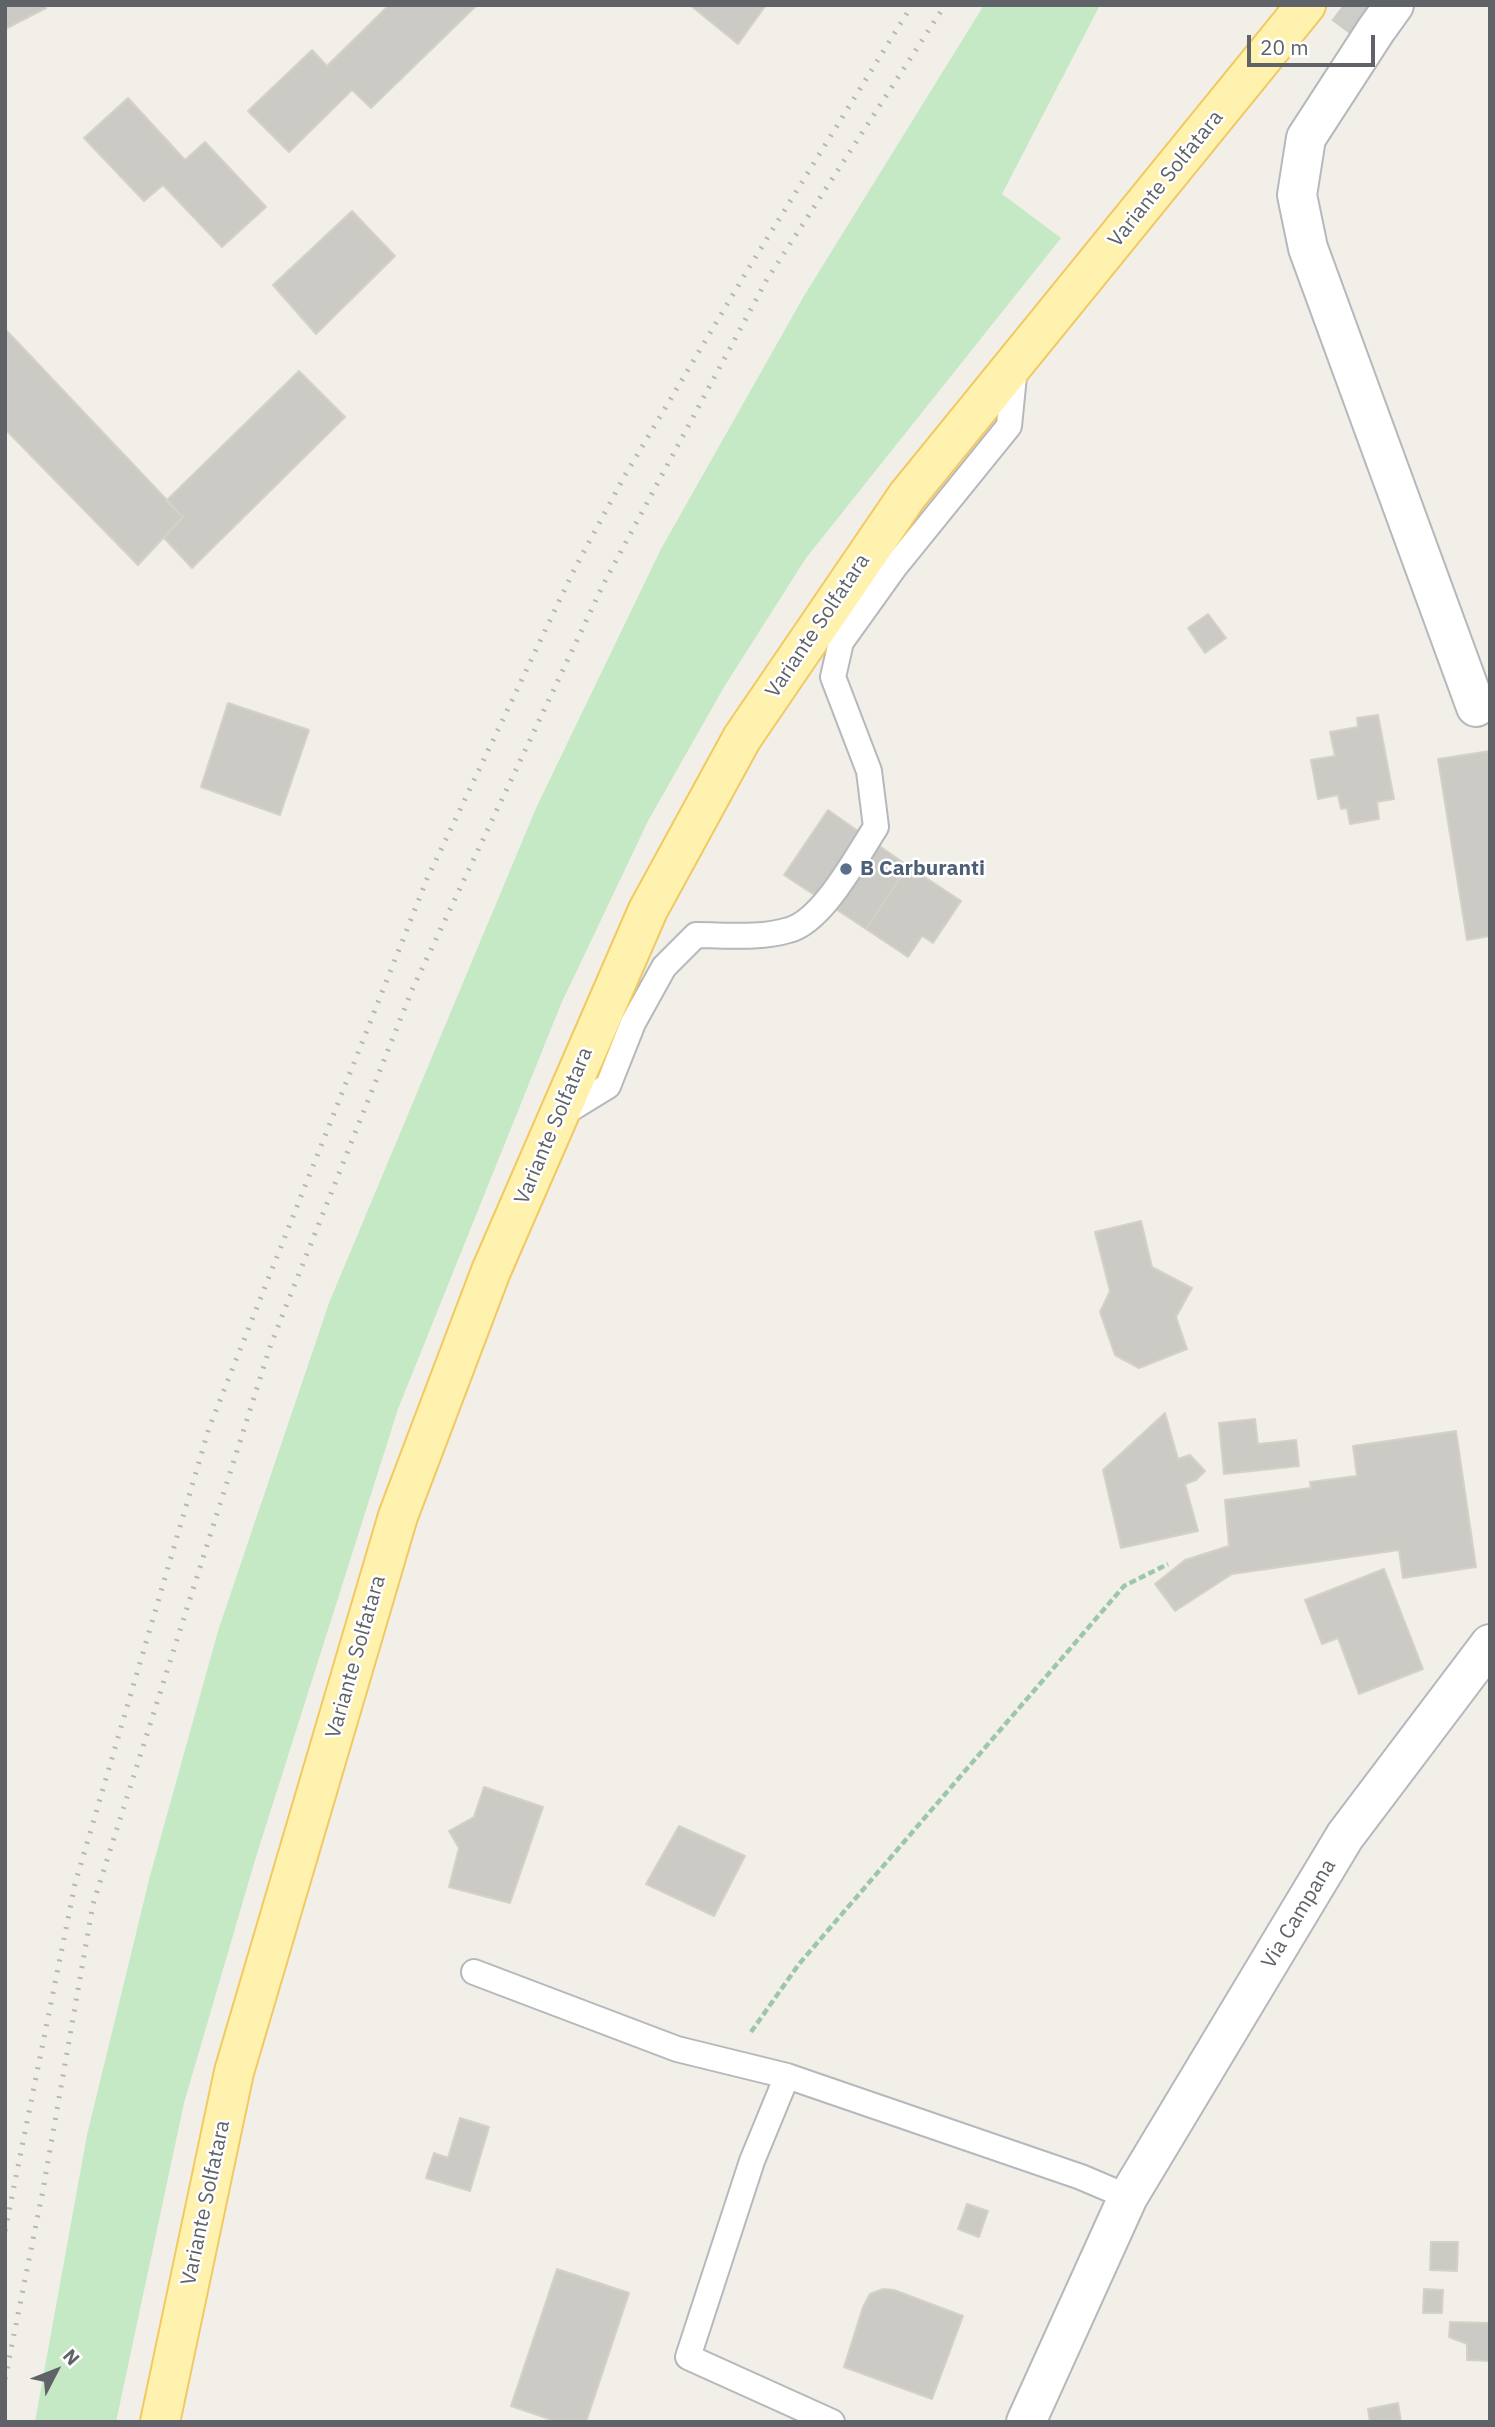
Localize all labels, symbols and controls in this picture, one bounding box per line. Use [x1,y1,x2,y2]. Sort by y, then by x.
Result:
scale bar [1250,21,1378,65]
text: 20 m [1260,33,1309,61]
street label: Variante Solfatara [1103,106,1229,252]
street label: Variante Solfatara [760,549,876,703]
place label: B Carburanti [860,856,985,882]
marker: B Carburanti [838,861,854,877]
street label: Variante Solfatara [510,1044,598,1208]
street label: Variante Solfatara [321,1573,391,1741]
street label: Via Campana [1256,1855,1342,1973]
street label: Variante Solfatara [176,2118,236,2288]
north arrow [21,2336,91,2406]
text: N [58,2344,85,2370]

